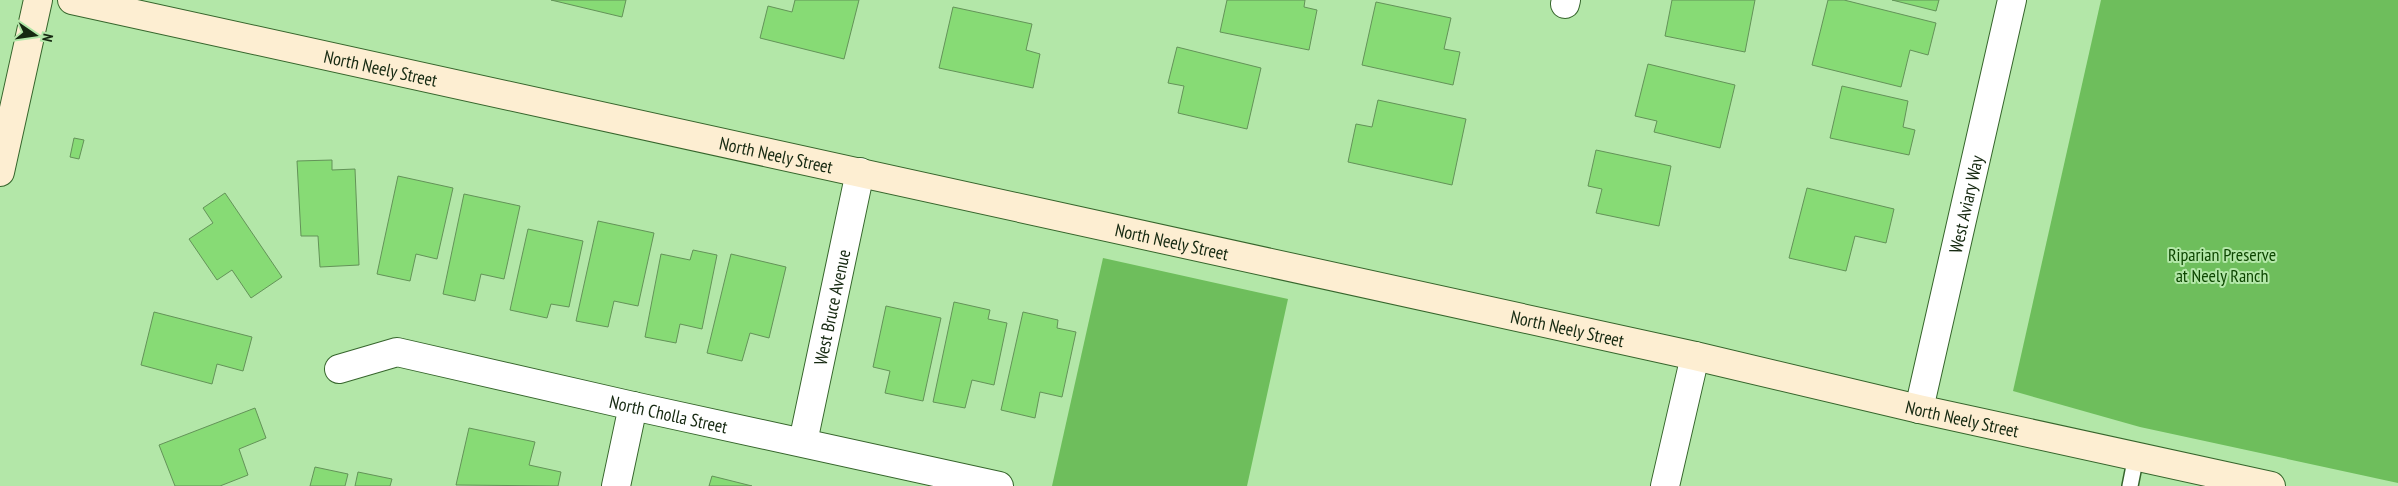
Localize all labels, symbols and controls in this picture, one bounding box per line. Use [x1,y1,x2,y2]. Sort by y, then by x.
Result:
north arrow [10,10,60,60]
text: N [38,32,57,44]
street label: North Neely Street [322,44,440,91]
street label: North Neely Street [717,131,835,178]
street label: West Aviary Way [1943,153,1988,255]
street label: North Neely Street [1113,218,1231,265]
park label: Riparian Preserve at Neely Ranch [2168,243,2276,287]
street label: West Bruce Avenue [808,247,855,367]
street label: North Neely Street [1509,304,1626,352]
street label: North Cholla Street [607,390,730,438]
street label: North Neely Street [1903,395,2021,442]

